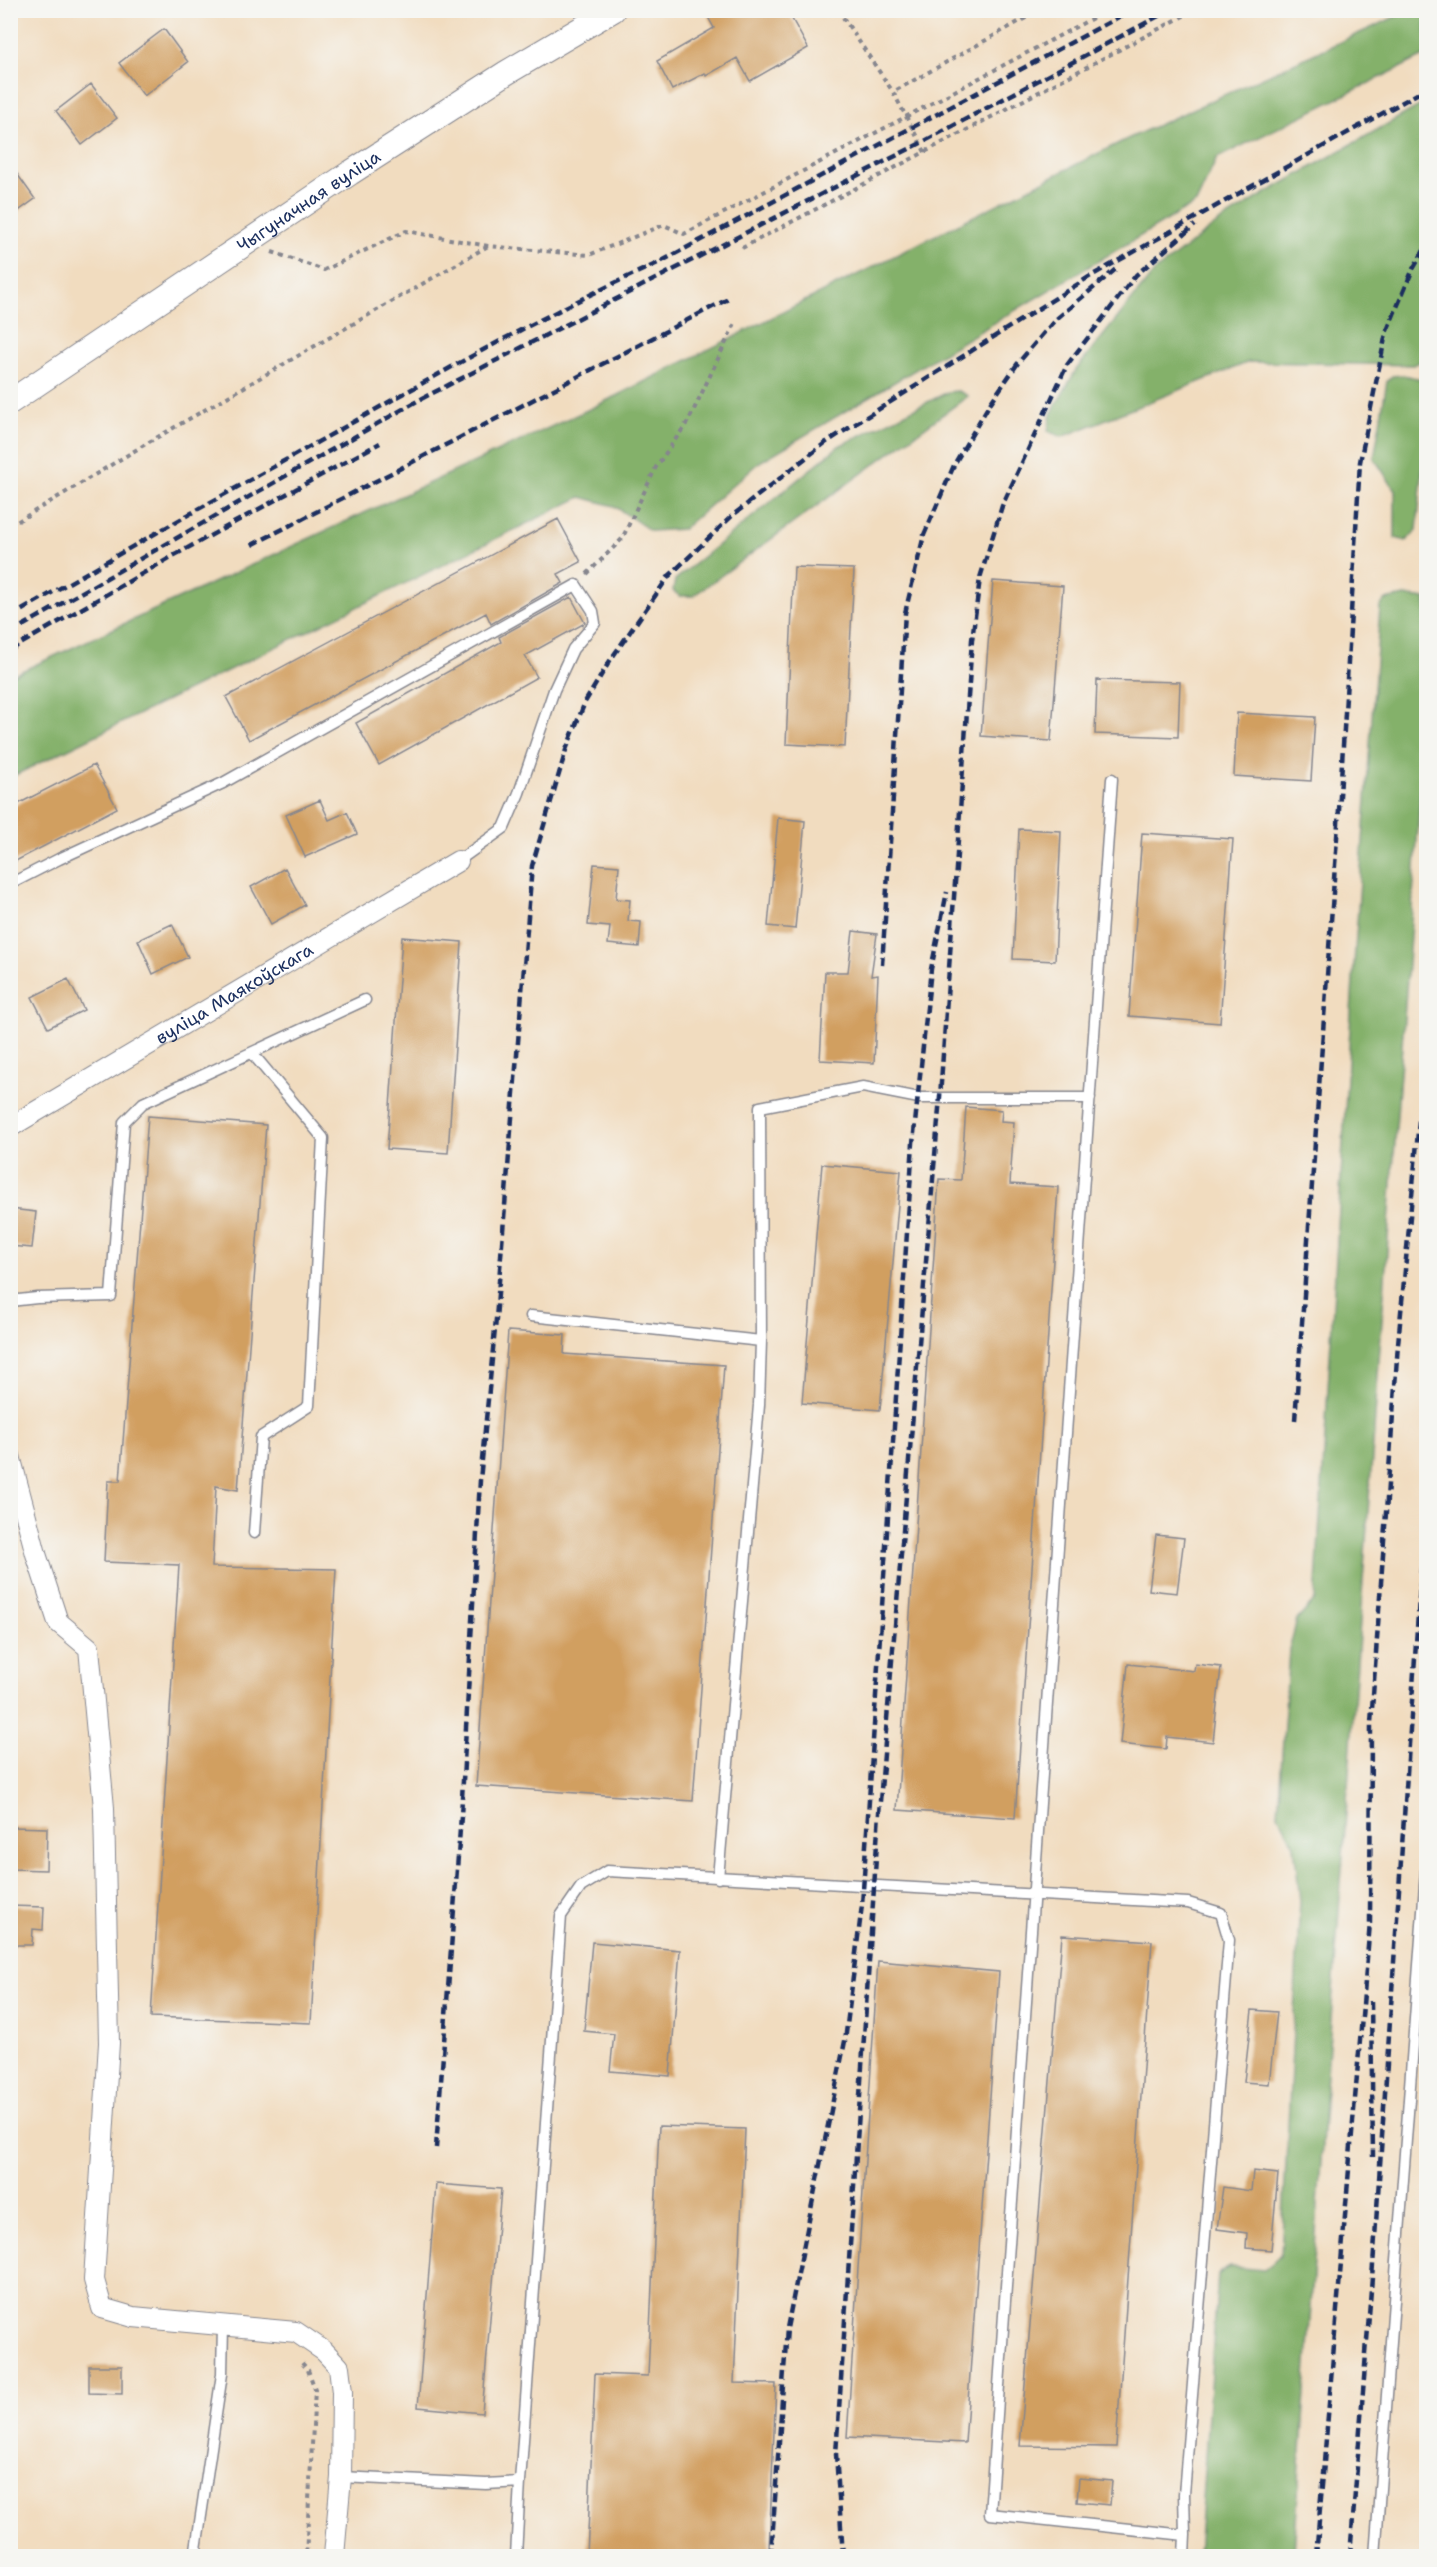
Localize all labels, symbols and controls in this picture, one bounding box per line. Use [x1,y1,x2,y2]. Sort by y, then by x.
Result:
street label: Чыгуначная вуліца [232,145,385,258]
street label: вуліца Маякоўскага [151,938,318,1050]

